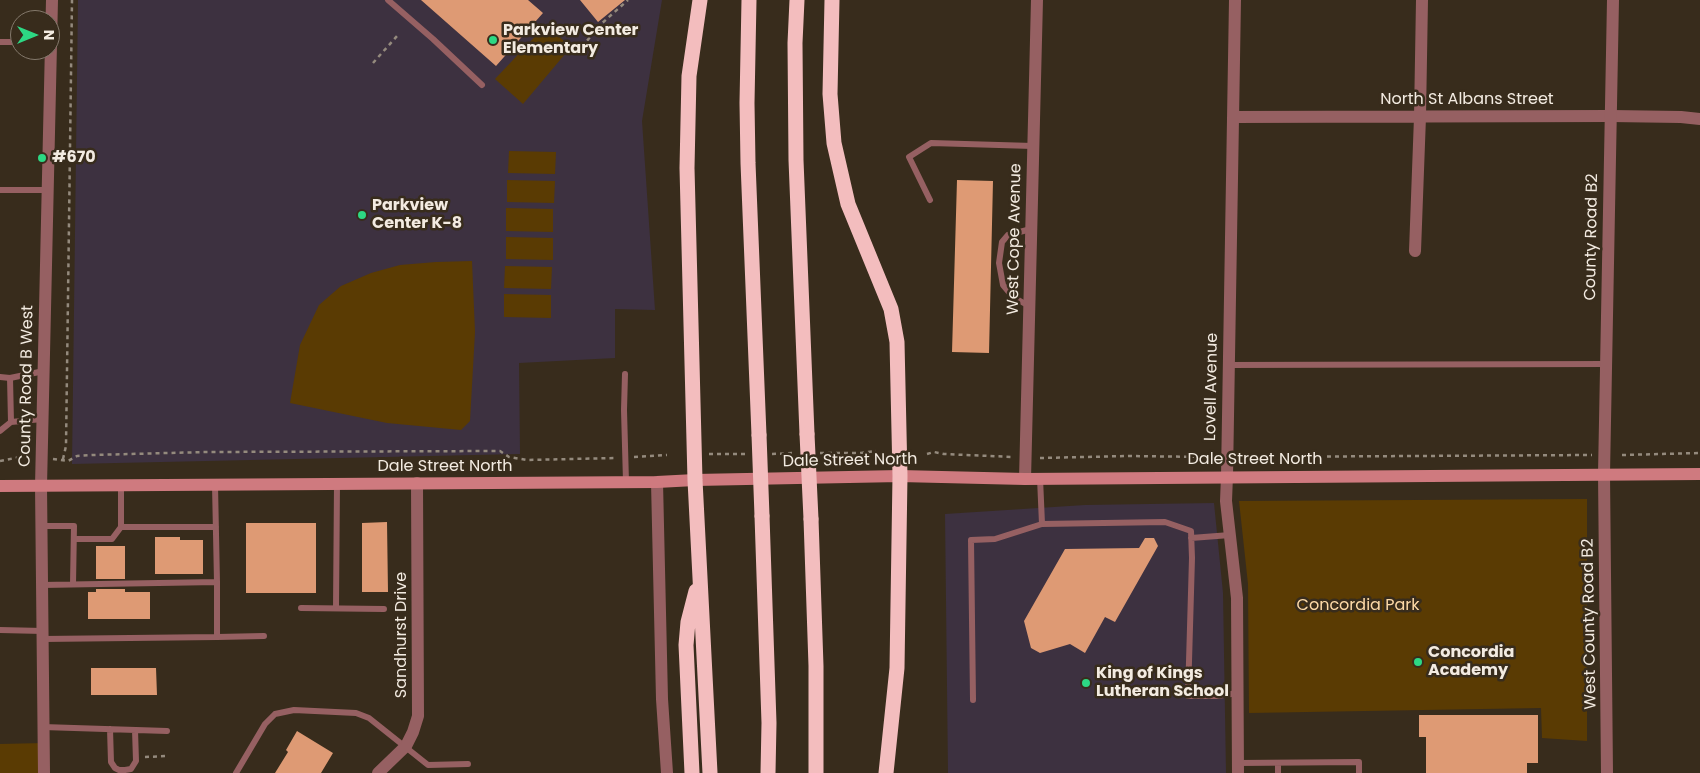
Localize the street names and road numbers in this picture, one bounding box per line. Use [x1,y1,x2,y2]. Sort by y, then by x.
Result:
street label: North St Albans Street [1380,90,1554,110]
street label: West Cope Avenue [1004,163,1026,315]
street label: County Road B2 [1581,173,1603,301]
street label: County Road B West [16,305,38,467]
street label: Lovell Avenue [1201,333,1223,441]
street label: Dale Street North [782,450,918,472]
street label: Dale Street North [1188,450,1322,470]
street label: Dale Street North [378,457,512,477]
street label: West County Road B2 [1579,538,1601,710]
street label: Sandhurst Drive [392,572,412,698]

